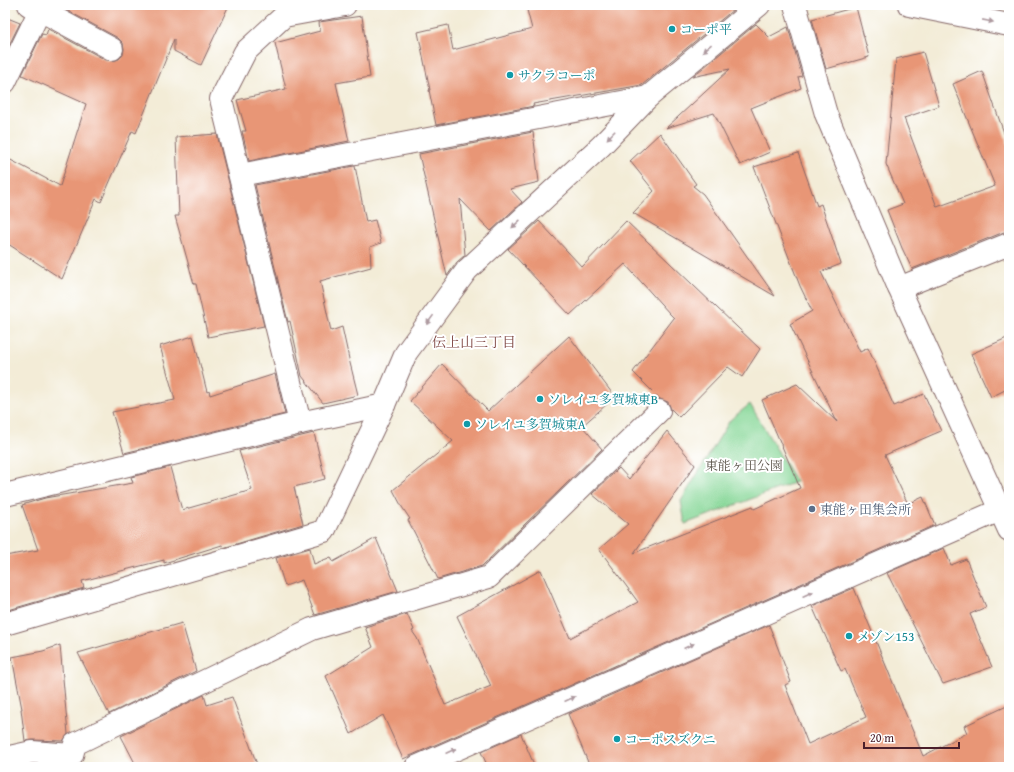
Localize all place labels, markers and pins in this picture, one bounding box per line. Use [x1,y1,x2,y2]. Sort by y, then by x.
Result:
place label: コーポ平 [680,20,732,39]
marker: コーポ平 [667,24,677,34]
place label: サクラコーポ [518,66,595,85]
marker: サクラコーポ [505,70,515,80]
place label: ソレイユ多賀城東B [548,390,658,409]
marker: ソレイユ多賀城東B [535,394,545,404]
place label: ソレイユ多賀城東A [475,415,586,434]
marker: ソレイユ多賀城東A [462,419,472,429]
place label: 東能ヶ田集会所 [820,500,911,519]
marker: 東能ヶ田集会所 [807,504,817,514]
place label: メゾン153 [857,627,914,646]
marker: メゾン153 [844,631,854,641]
place label: コーポスズクニ [625,730,716,749]
marker: コーポスズクニ [612,734,622,744]

